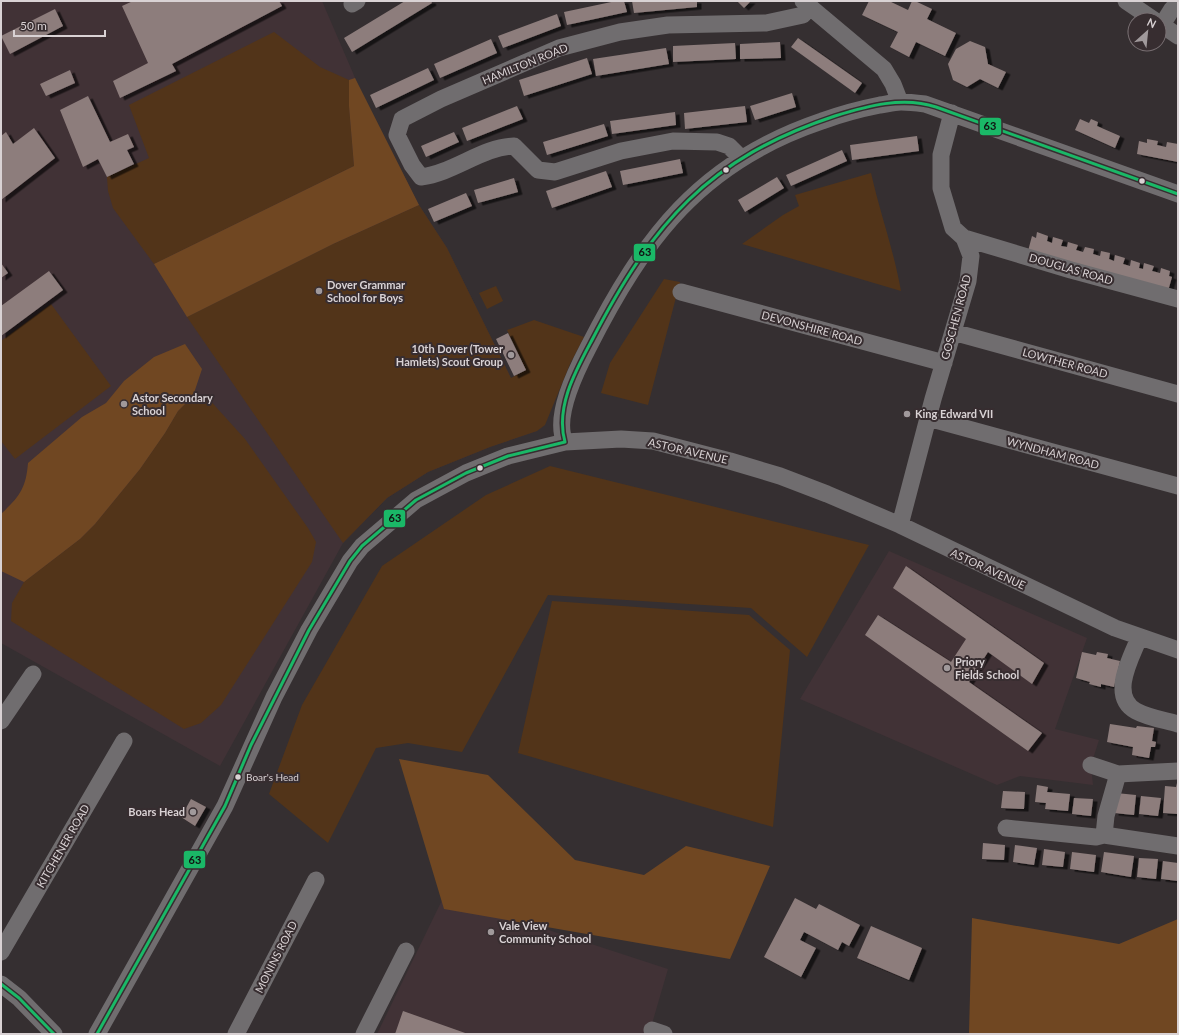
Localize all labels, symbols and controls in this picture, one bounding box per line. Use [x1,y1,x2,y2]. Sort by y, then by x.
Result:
scale bar [14,12,105,38]
north arrow [1127,12,1167,52]
text: N [1145,15,1158,30]
text: 50 m [20,18,47,33]
street label: HAMILTON ROAD [480,40,570,87]
line badge: 63 [979,117,1002,136]
text: 63 [984,119,996,132]
unlabelled marker [721,165,731,175]
unlabelled marker [1137,176,1147,186]
line badge: 63 [633,243,656,262]
text: 63 [639,245,651,258]
street label: DOUGLAS ROAD [1028,250,1114,287]
street label: GOSCHEN ROAD [938,273,973,361]
place label: Dover Grammar School for Boys [327,278,406,304]
marker: Dover Grammar School for Boys [314,286,324,296]
street label: DEVONSHIRE ROAD [760,308,864,347]
place label: 10th Dover (Tower Hamlets) Scout Group [396,342,504,368]
street label: LOWTHER ROAD [1021,345,1109,380]
marker: 10th Dover (Tower Hamlets) Scout Group [506,350,516,360]
place label: Astor Secondary School [131,391,213,417]
marker: Astor Secondary School [119,399,129,409]
place label: King Edward VII [915,407,993,420]
marker: King Edward VII [902,409,912,419]
street label: WYNDHAM ROAD [1006,434,1101,471]
street label: ASTOR AVENUE [647,435,729,466]
unlabelled marker [475,463,485,473]
line badge: 63 [383,509,406,528]
text: 63 [389,511,401,524]
street label: ASTOR AVENUE [949,545,1028,592]
place label: Priory Fields School [955,655,1020,681]
marker: Priory Fields School [942,663,952,673]
place label: Boar's Head [246,771,299,783]
marker: Boar's Head [233,772,243,782]
street label: KITCHENER ROAD [33,802,92,890]
place label: Boars Head [128,805,185,818]
marker: Boars Head [188,807,198,817]
line badge: 63 [183,850,206,869]
text: 63 [189,853,201,866]
street label: MONINS ROAD [252,919,299,995]
place label: Vale View Community School [498,919,592,945]
marker: Vale View Community School [486,927,496,937]

